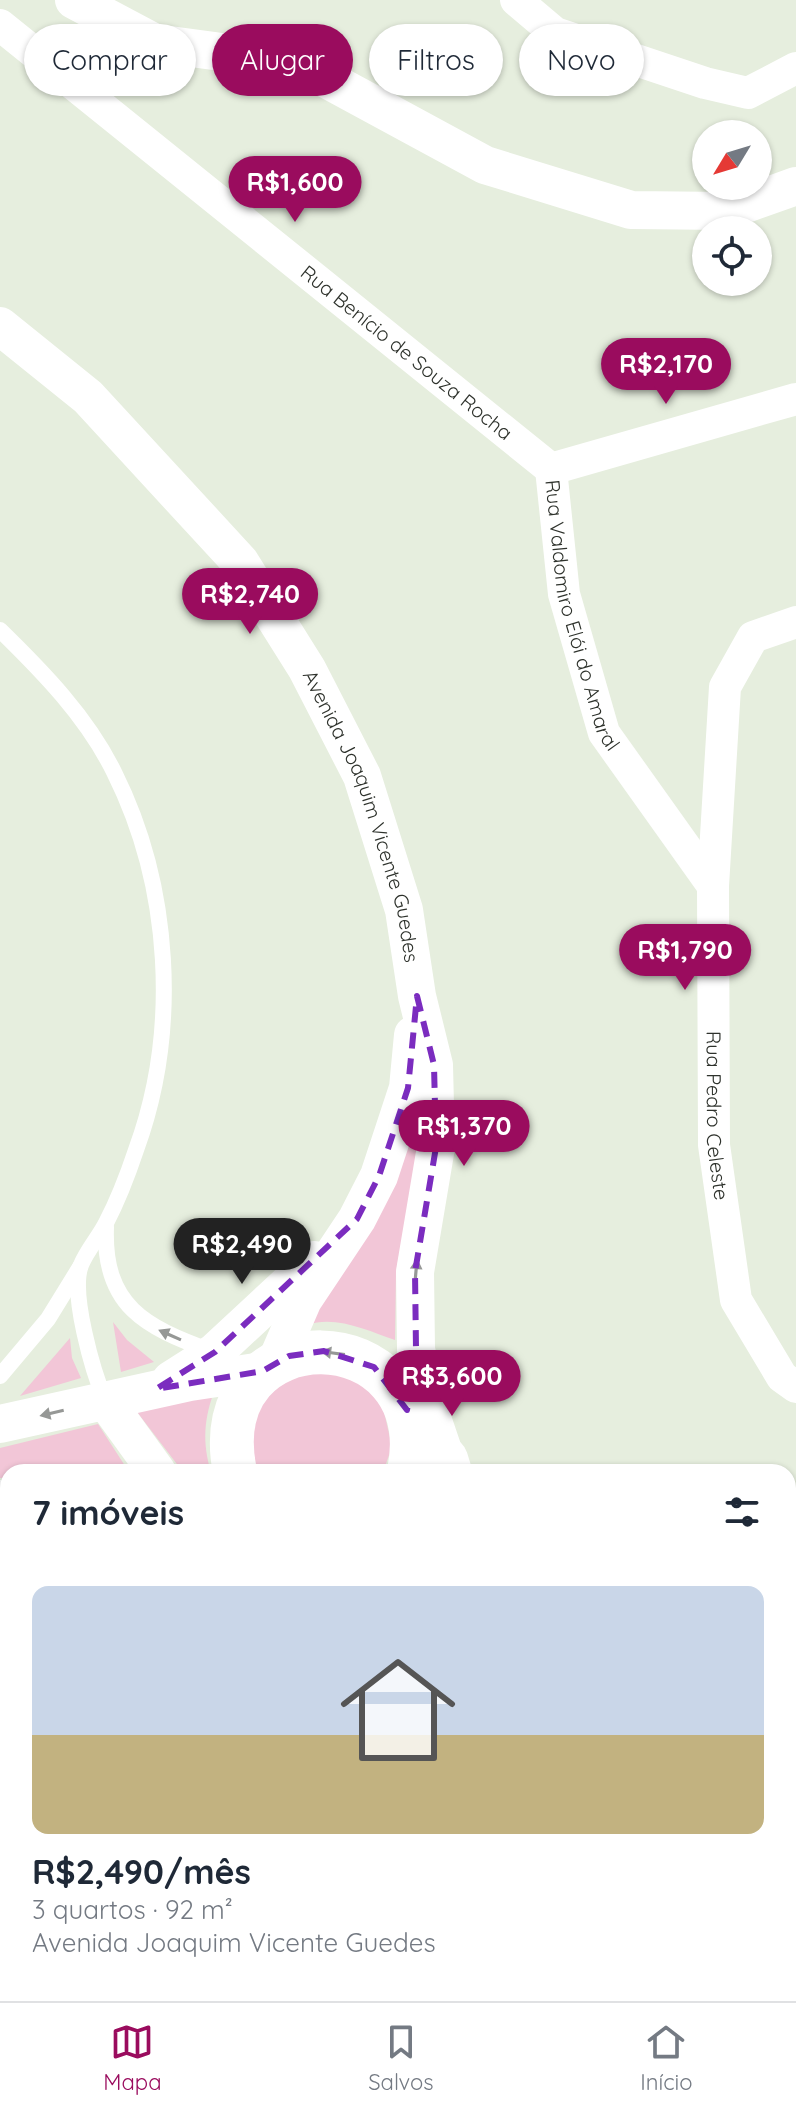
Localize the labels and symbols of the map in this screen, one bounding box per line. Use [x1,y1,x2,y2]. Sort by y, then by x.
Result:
north arrow [692,120,772,200]
pin: R$1,600 [221,156,369,224]
street label: Rua Benício de Souza Rocha [296,259,518,445]
pin: R$2,170 [592,338,740,406]
street label: Rua Valdomiro Elói do Amaral [540,478,626,755]
pin: R$2,740 [176,568,324,636]
street label: Avenida Joaquim Vicente Guedes [298,666,425,964]
pin: R$1,790 [611,924,759,992]
street label: Rua Pedro Celeste [702,1031,735,1202]
pin: R$1,370 [390,1100,538,1168]
pin: R$2,490 [168,1218,316,1286]
one-way arrow [410,1258,423,1283]
one-way arrow [158,1329,182,1342]
one-way arrow [320,1346,345,1359]
pin: R$3,600 [378,1350,526,1418]
one-way arrow [39,1407,64,1420]

